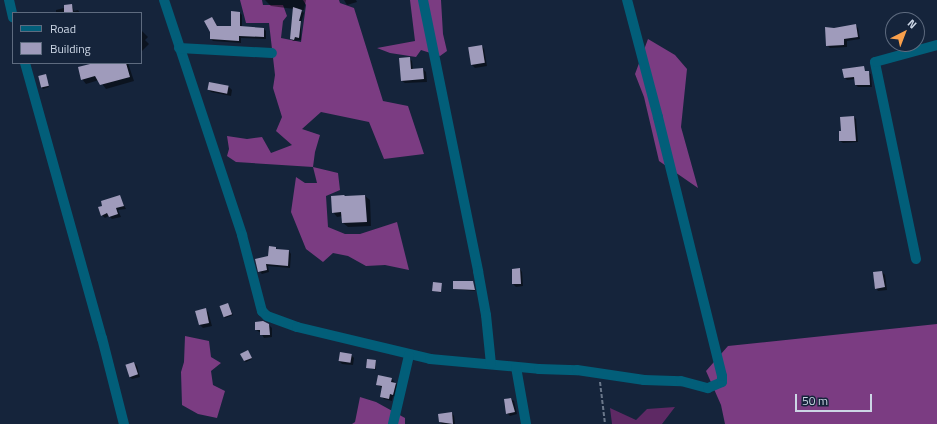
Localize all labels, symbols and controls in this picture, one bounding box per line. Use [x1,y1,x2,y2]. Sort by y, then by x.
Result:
legend [12,12,142,64]
north arrow [885,12,925,52]
text: N [904,15,921,32]
text: Road [50,19,76,38]
text: Building [50,39,91,58]
scale bar [797,386,874,412]
text: 50 m [802,391,828,410]

